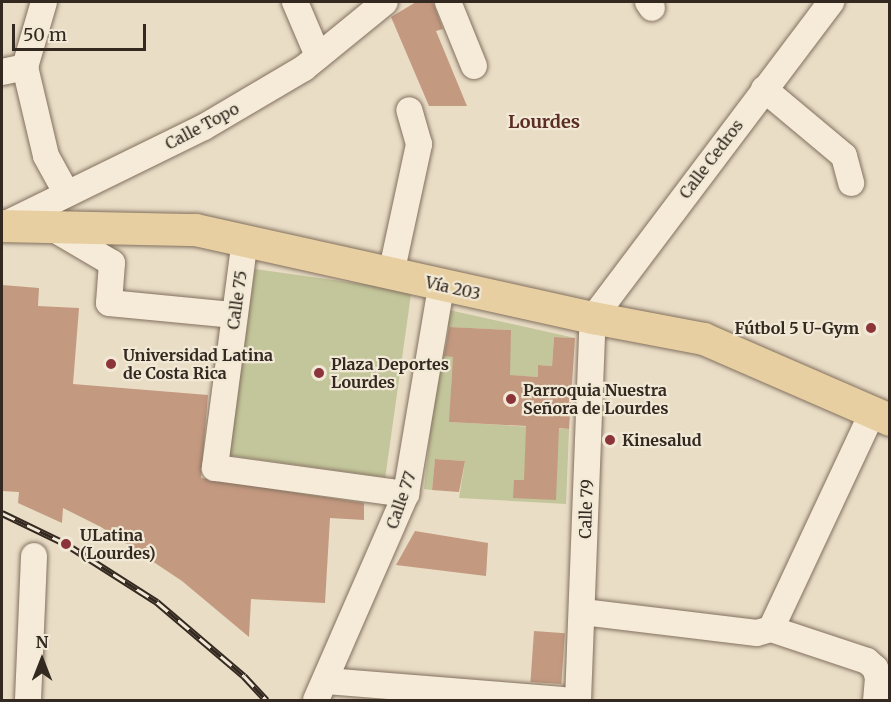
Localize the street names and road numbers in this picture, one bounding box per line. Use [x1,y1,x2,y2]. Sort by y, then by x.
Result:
street label: Calle Topo [162,99,242,153]
street label: Calle Cedros [675,116,747,202]
street label: Calle 75 [223,269,251,331]
street label: Vía 203 [424,272,482,304]
street label: Calle 77 [382,469,420,531]
street label: Calle 79 [575,479,597,539]

